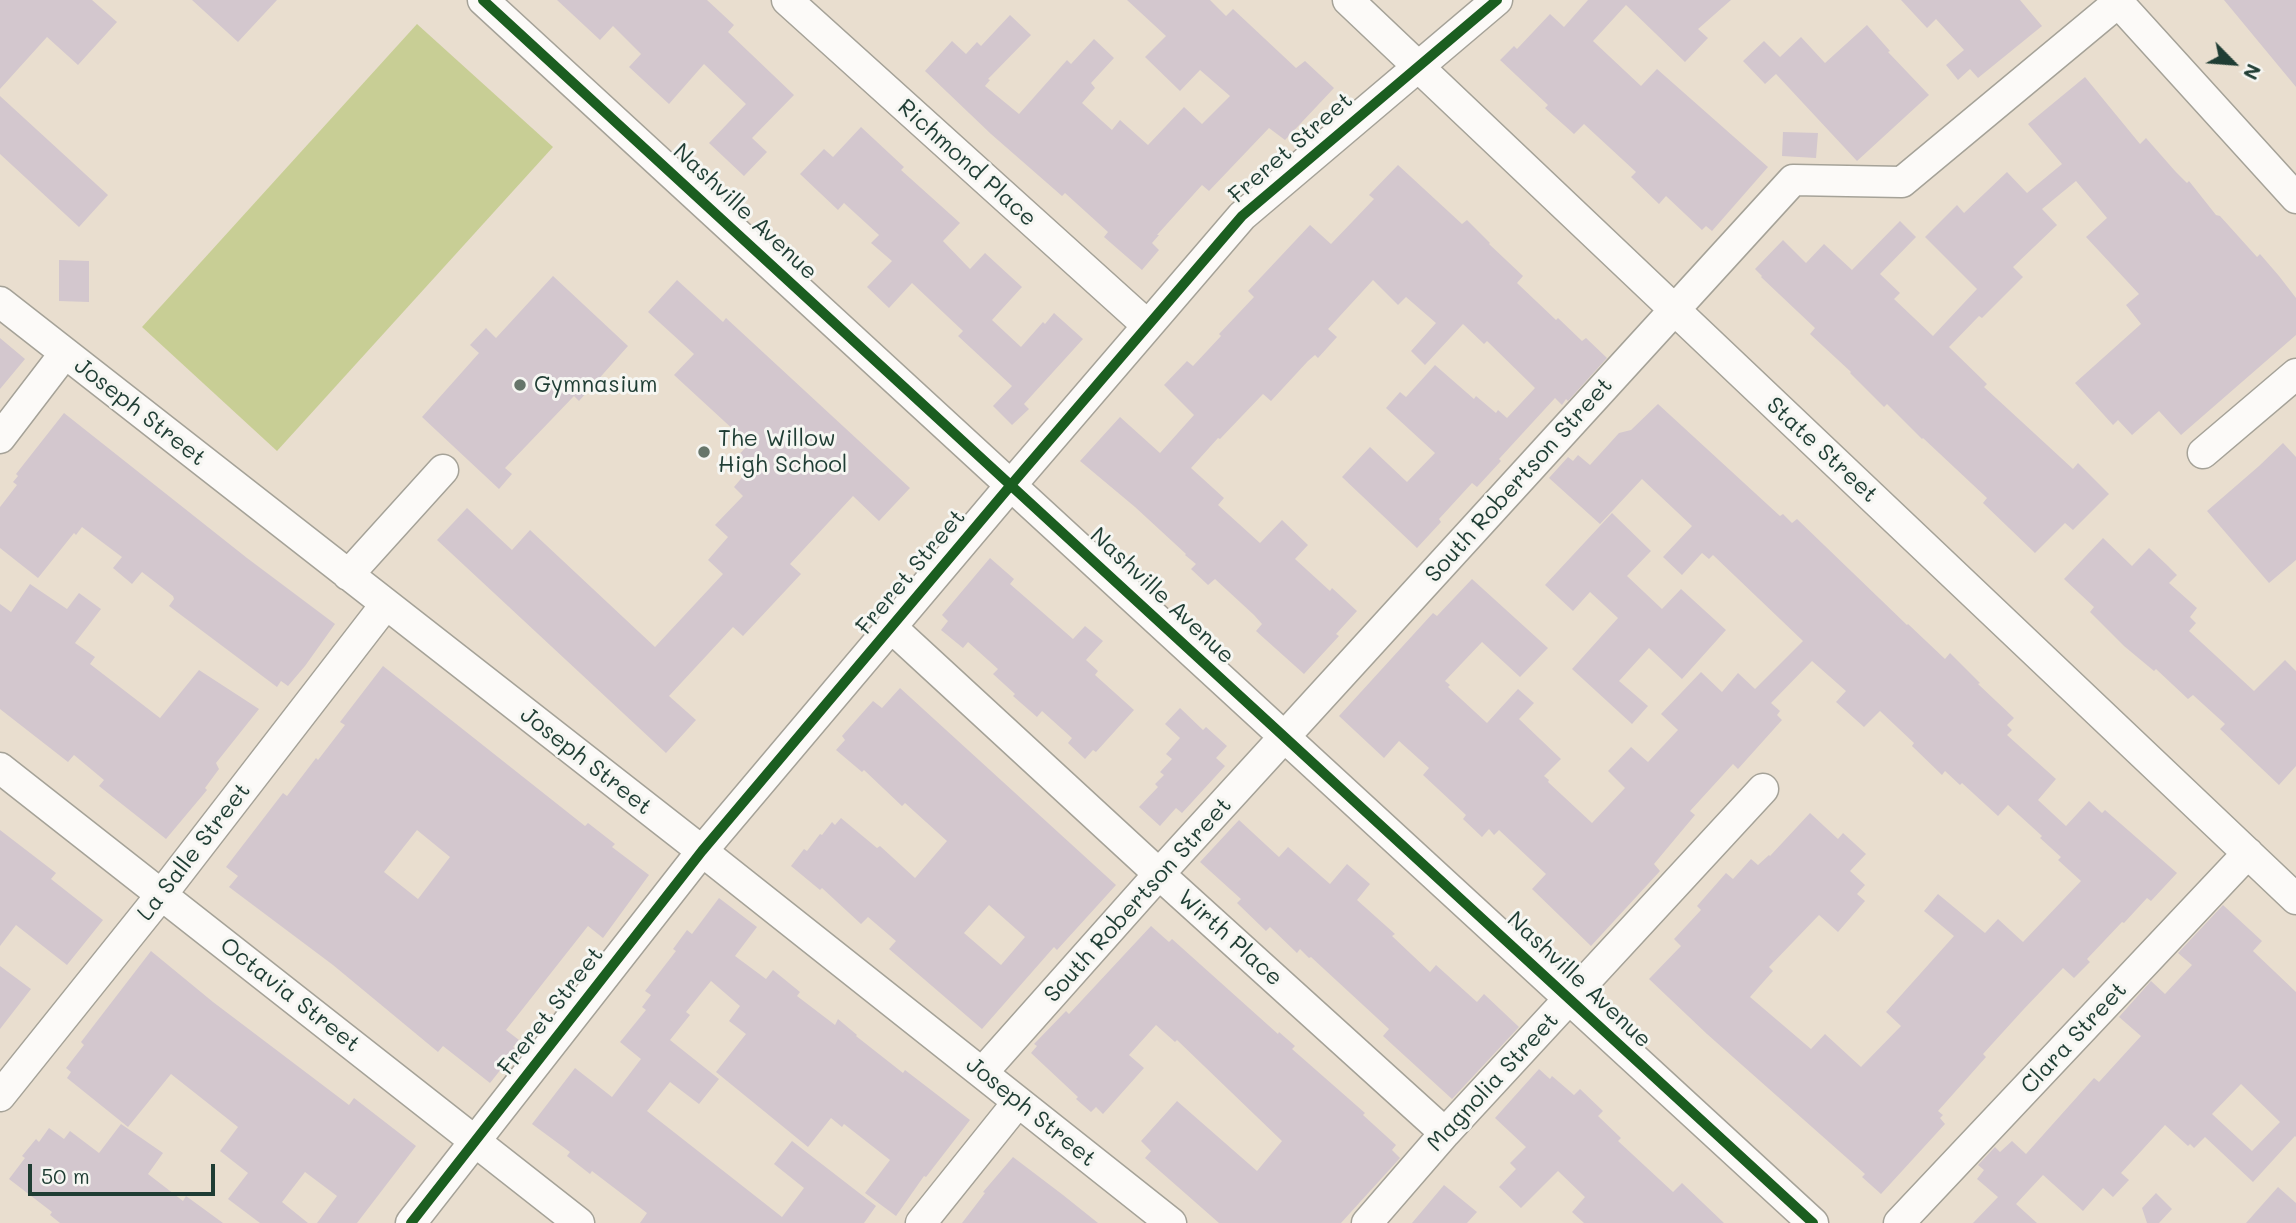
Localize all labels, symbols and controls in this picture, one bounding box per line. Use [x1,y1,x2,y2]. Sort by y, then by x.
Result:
north arrow [2198,28,2268,98]
text: N [2238,60,2267,84]
street label: Freret Street [1223,87,1359,209]
street label: Richmond Place [892,94,1042,232]
street label: Nashville Avenue [667,138,823,286]
street label: Joseph Street [69,352,211,472]
place label: Gymnasium [534,371,658,399]
street label: South Robertson Street [1420,372,1618,588]
marker: Gymnasium [512,377,528,393]
street label: State Street [1761,391,1883,509]
place label: The Willow High School [718,425,848,479]
marker: The Willow High School [696,444,712,460]
street label: Freret Street [851,504,971,640]
street label: Nashville Avenue [1084,522,1240,670]
street label: Joseph Street [515,701,657,821]
street label: La Salle Street [132,778,256,926]
street label: South Robertson Street [1039,792,1237,1008]
street label: Wirth Place [1172,884,1288,992]
street label: Nashville Avenue [1501,906,1657,1054]
street label: Octavia Street [214,932,366,1058]
street label: Freret Street [492,941,610,1081]
street label: Clara Street [2015,976,2133,1100]
street label: Magnolia Street [1421,1007,1565,1157]
street label: Joseph Street [960,1051,1102,1173]
scale bar [32,1150,219,1194]
text: 50 m [41,1162,90,1189]

